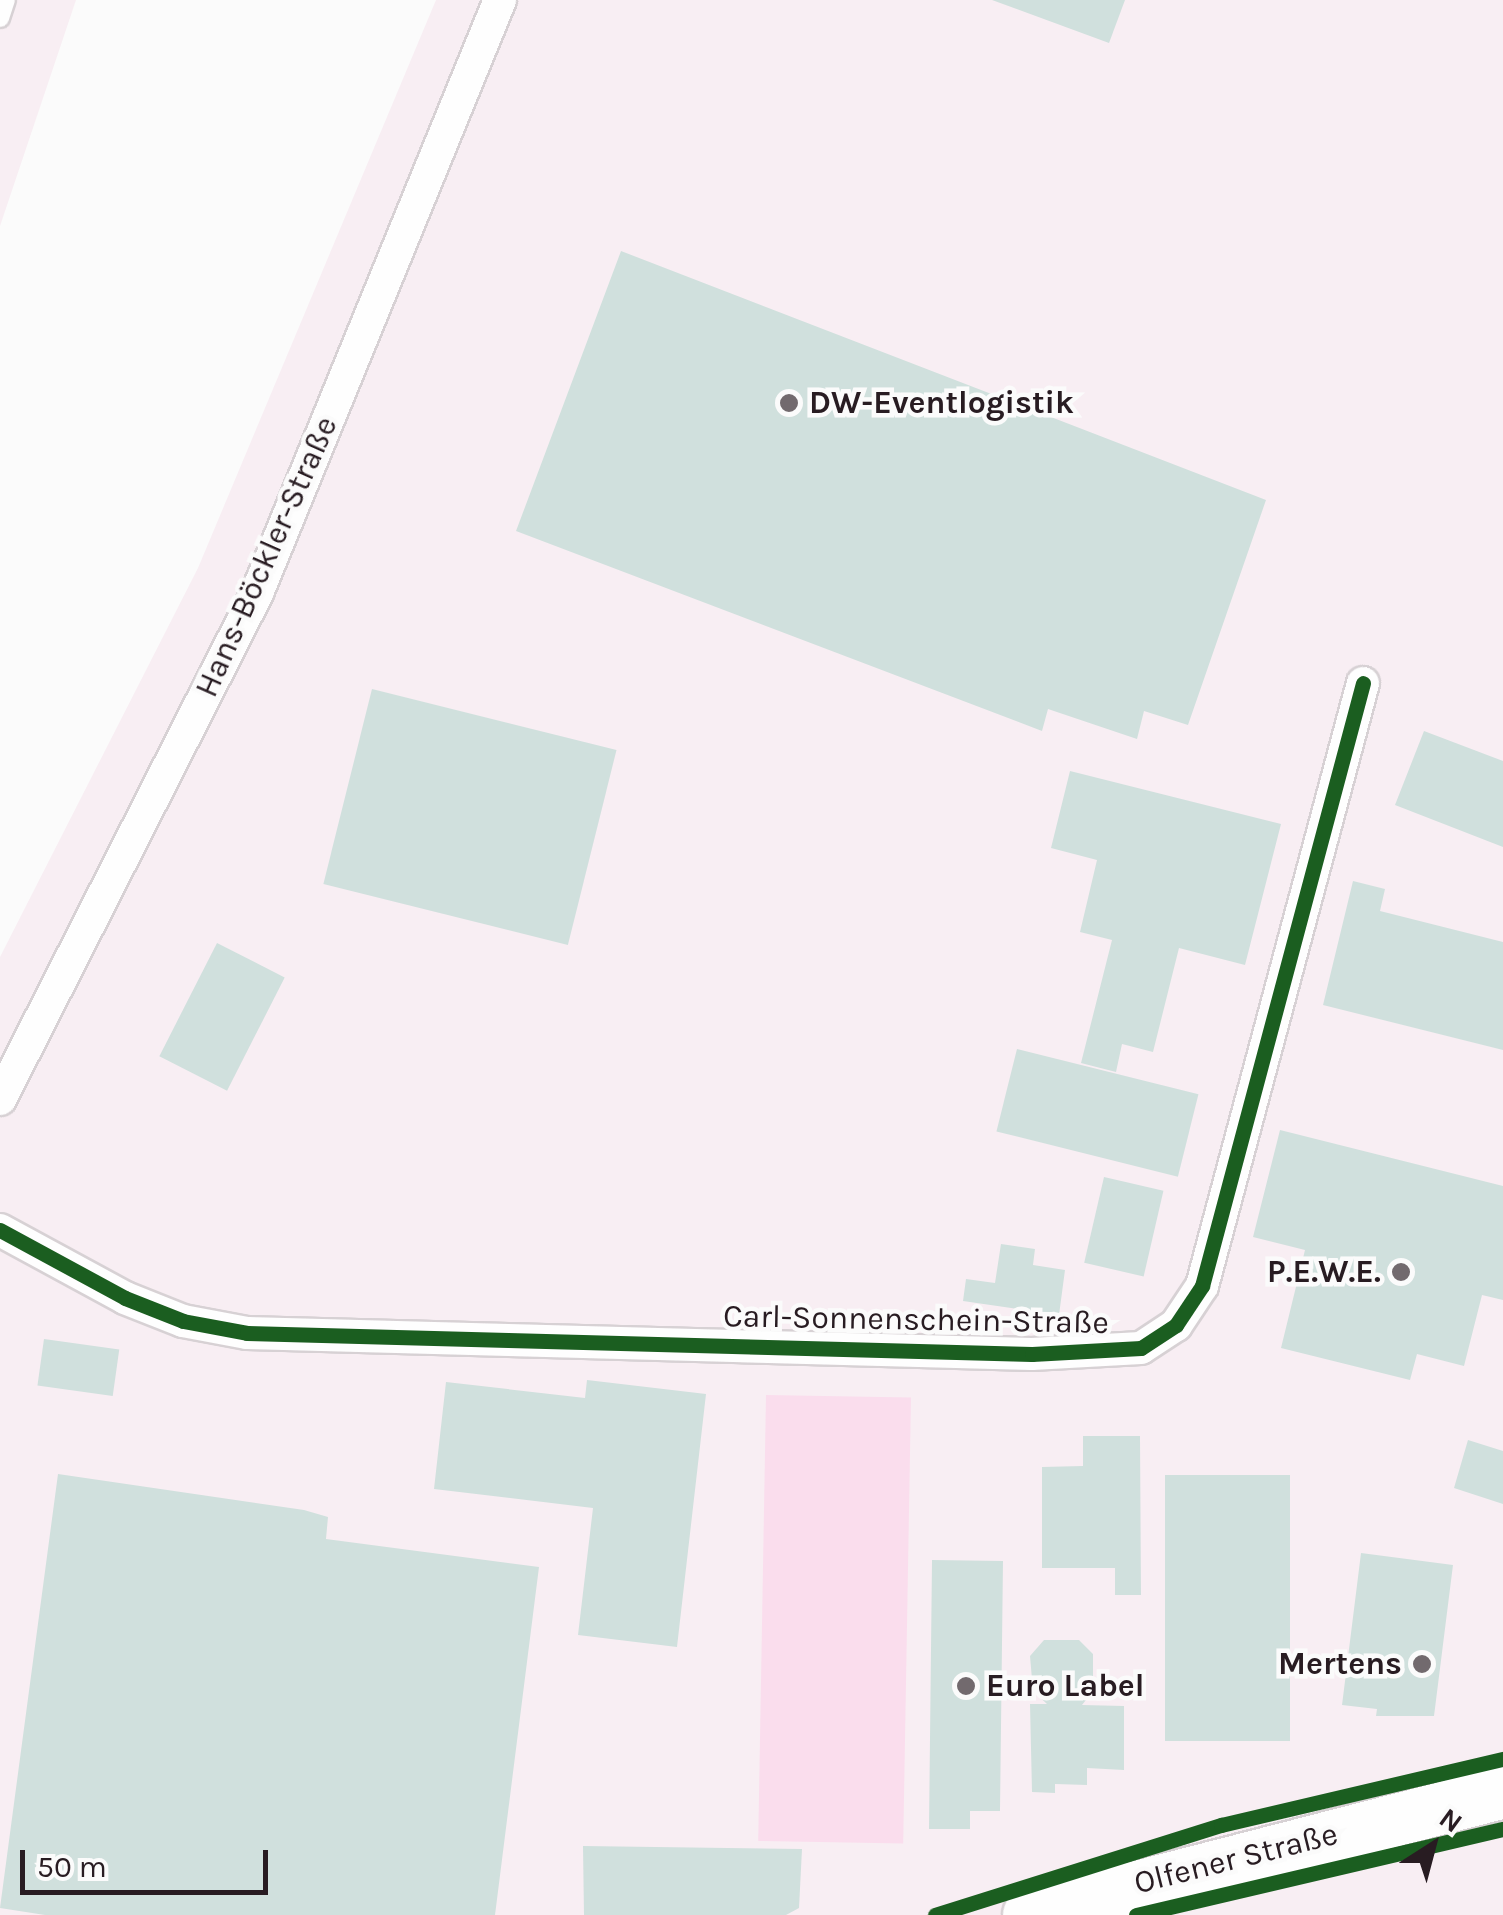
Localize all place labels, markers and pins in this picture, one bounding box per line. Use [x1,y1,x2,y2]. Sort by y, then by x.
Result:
place label: DW-Eventlogistik [809,384,1074,422]
marker: DW-Eventlogistik [778,392,800,414]
place label: P.E.W.E. [1267,1253,1381,1291]
marker: P.E.W.E. [1390,1261,1412,1283]
place label: Mertens [1278,1645,1402,1683]
marker: Mertens [1411,1653,1433,1675]
place label: Euro Label [986,1667,1144,1705]
marker: Euro Label [955,1675,977,1697]

